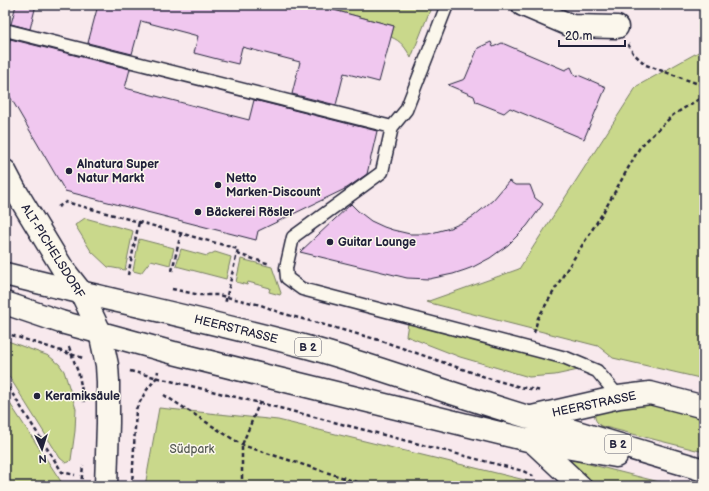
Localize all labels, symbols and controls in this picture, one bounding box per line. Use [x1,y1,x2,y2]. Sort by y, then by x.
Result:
scale bar [559,22,625,48]
text: 20 m [565,29,592,44]
place label: Alnatura Super Natur Markt [76,157,159,186]
marker: Alnatura Super Natur Markt [64,166,74,176]
place label: Netto Marken-Discount [226,171,321,200]
marker: Netto Marken-Discount [213,180,223,190]
street label: ALT-PICHELSDORF [18,202,88,302]
place label: Bäckerei Rösler [206,205,294,220]
marker: Bäckerei Rösler [193,207,203,217]
place label: Guitar Lounge [338,235,416,250]
marker: Guitar Lounge [325,237,335,247]
street label: HEERSTRASSE [193,312,279,347]
road number: B 2 [295,338,321,356]
street label: HEERSTRASSE [551,388,638,421]
place label: Keramiksäule [45,389,120,404]
marker: Keramiksäule [32,391,42,401]
north arrow [22,429,62,469]
road number: B 2 [605,435,631,453]
park label: Südpark [170,442,215,457]
text: N [38,452,47,465]

